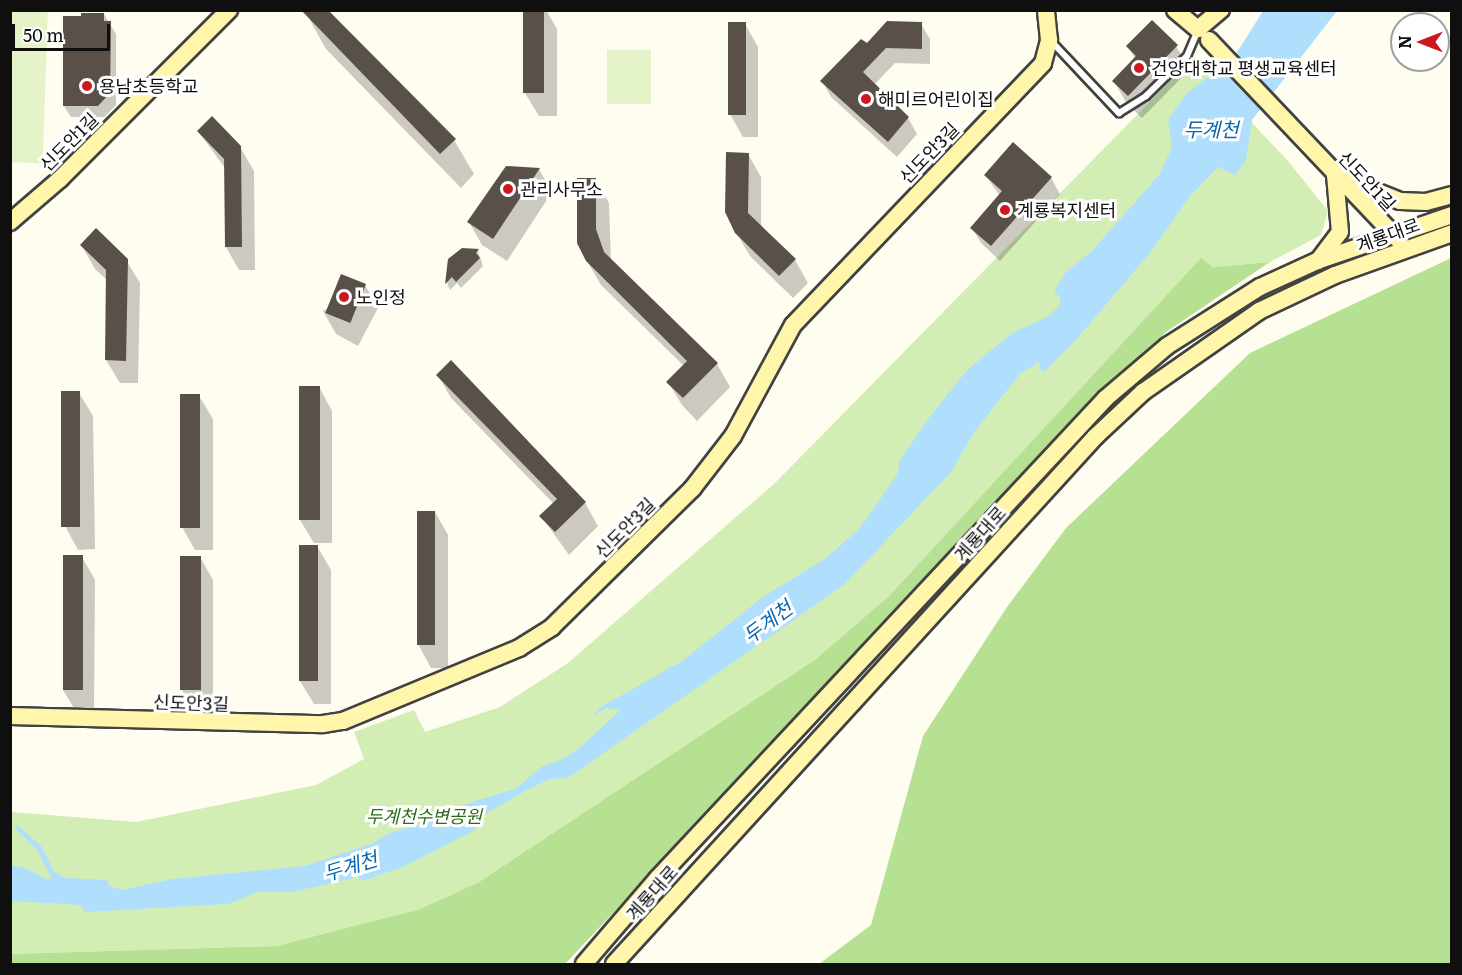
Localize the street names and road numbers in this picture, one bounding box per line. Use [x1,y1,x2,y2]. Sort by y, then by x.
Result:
street label: 신도안1길 [35,108,103,176]
street label: 신도안3길 [895,118,963,188]
street label: 신도안1길 [1334,147,1400,215]
street label: 계룡대로 [1353,214,1423,256]
street label: 신도안3길 [590,493,660,563]
street label: 계룡대로 [950,502,1010,566]
street label: 신도안3길 [153,691,229,715]
street label: 계룡대로 [622,861,682,925]

